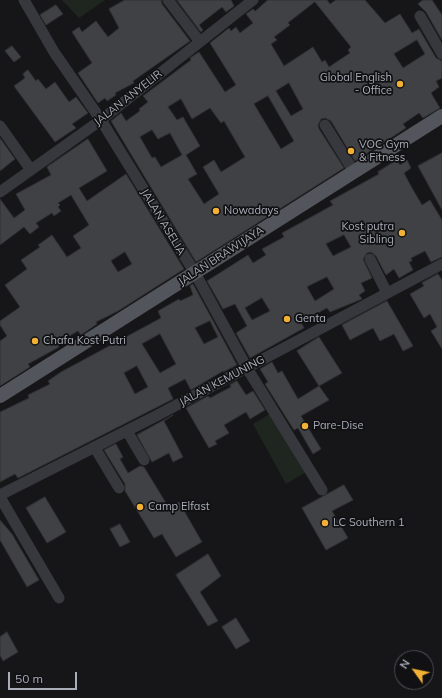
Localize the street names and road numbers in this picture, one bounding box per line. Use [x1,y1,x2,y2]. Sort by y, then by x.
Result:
street label: JALAN ANYELIR [91,67,165,129]
street label: JALAN ASELIA [138,186,188,258]
street label: JALAN BRAWIJAYA [176,223,266,289]
street label: JALAN KEMUNING [177,353,267,409]

